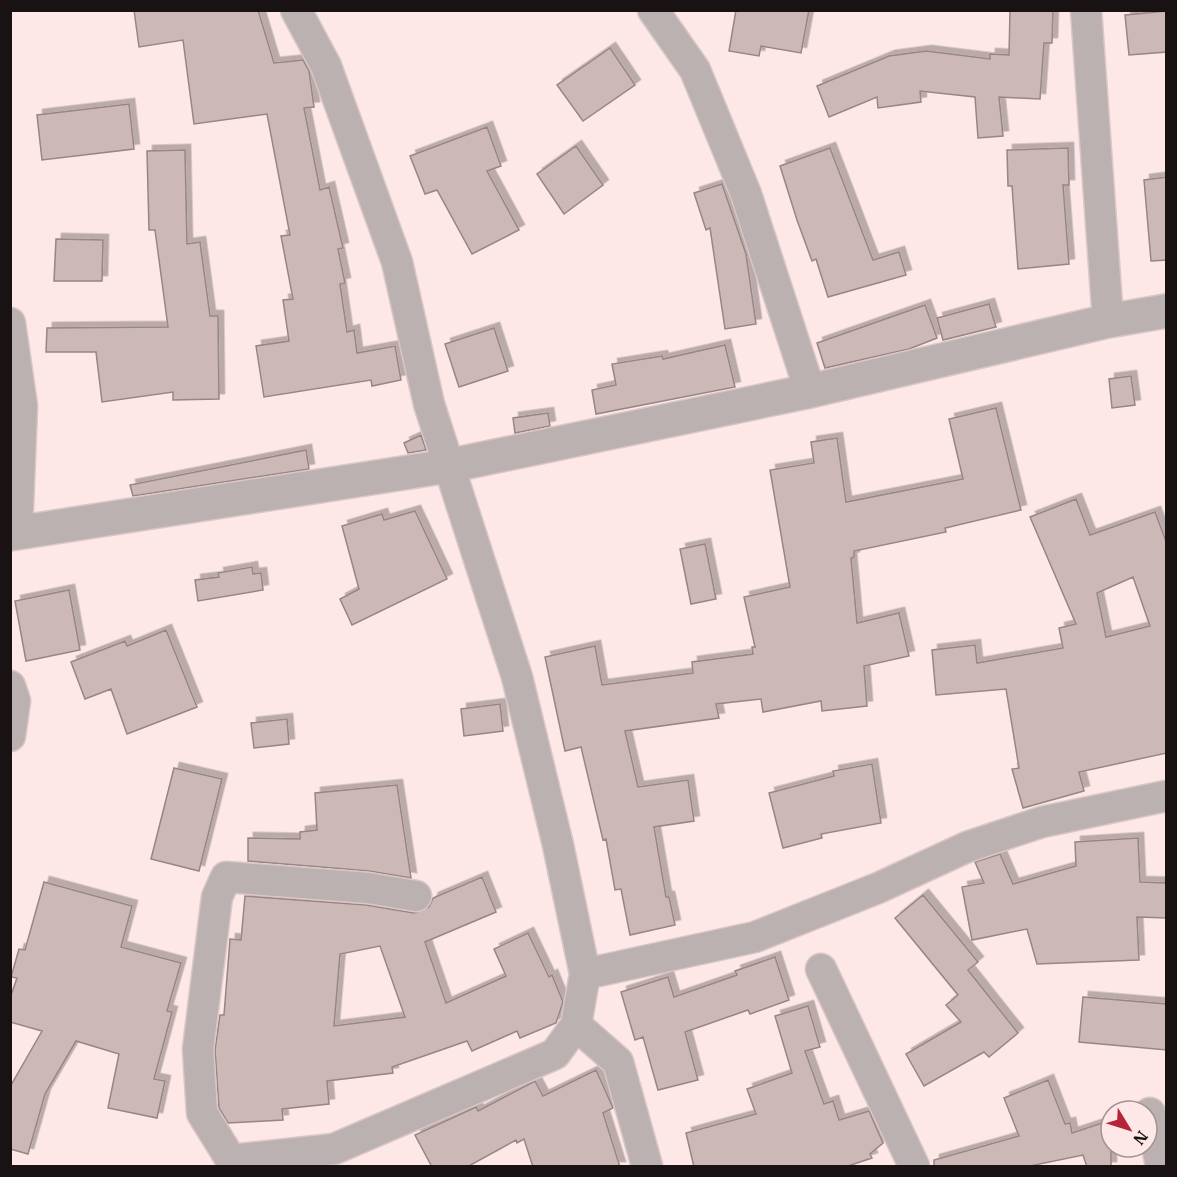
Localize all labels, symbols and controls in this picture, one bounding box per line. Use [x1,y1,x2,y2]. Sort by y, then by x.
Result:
north arrow [1099,1099,1159,1159]
text: N [1129,1127,1153,1149]

